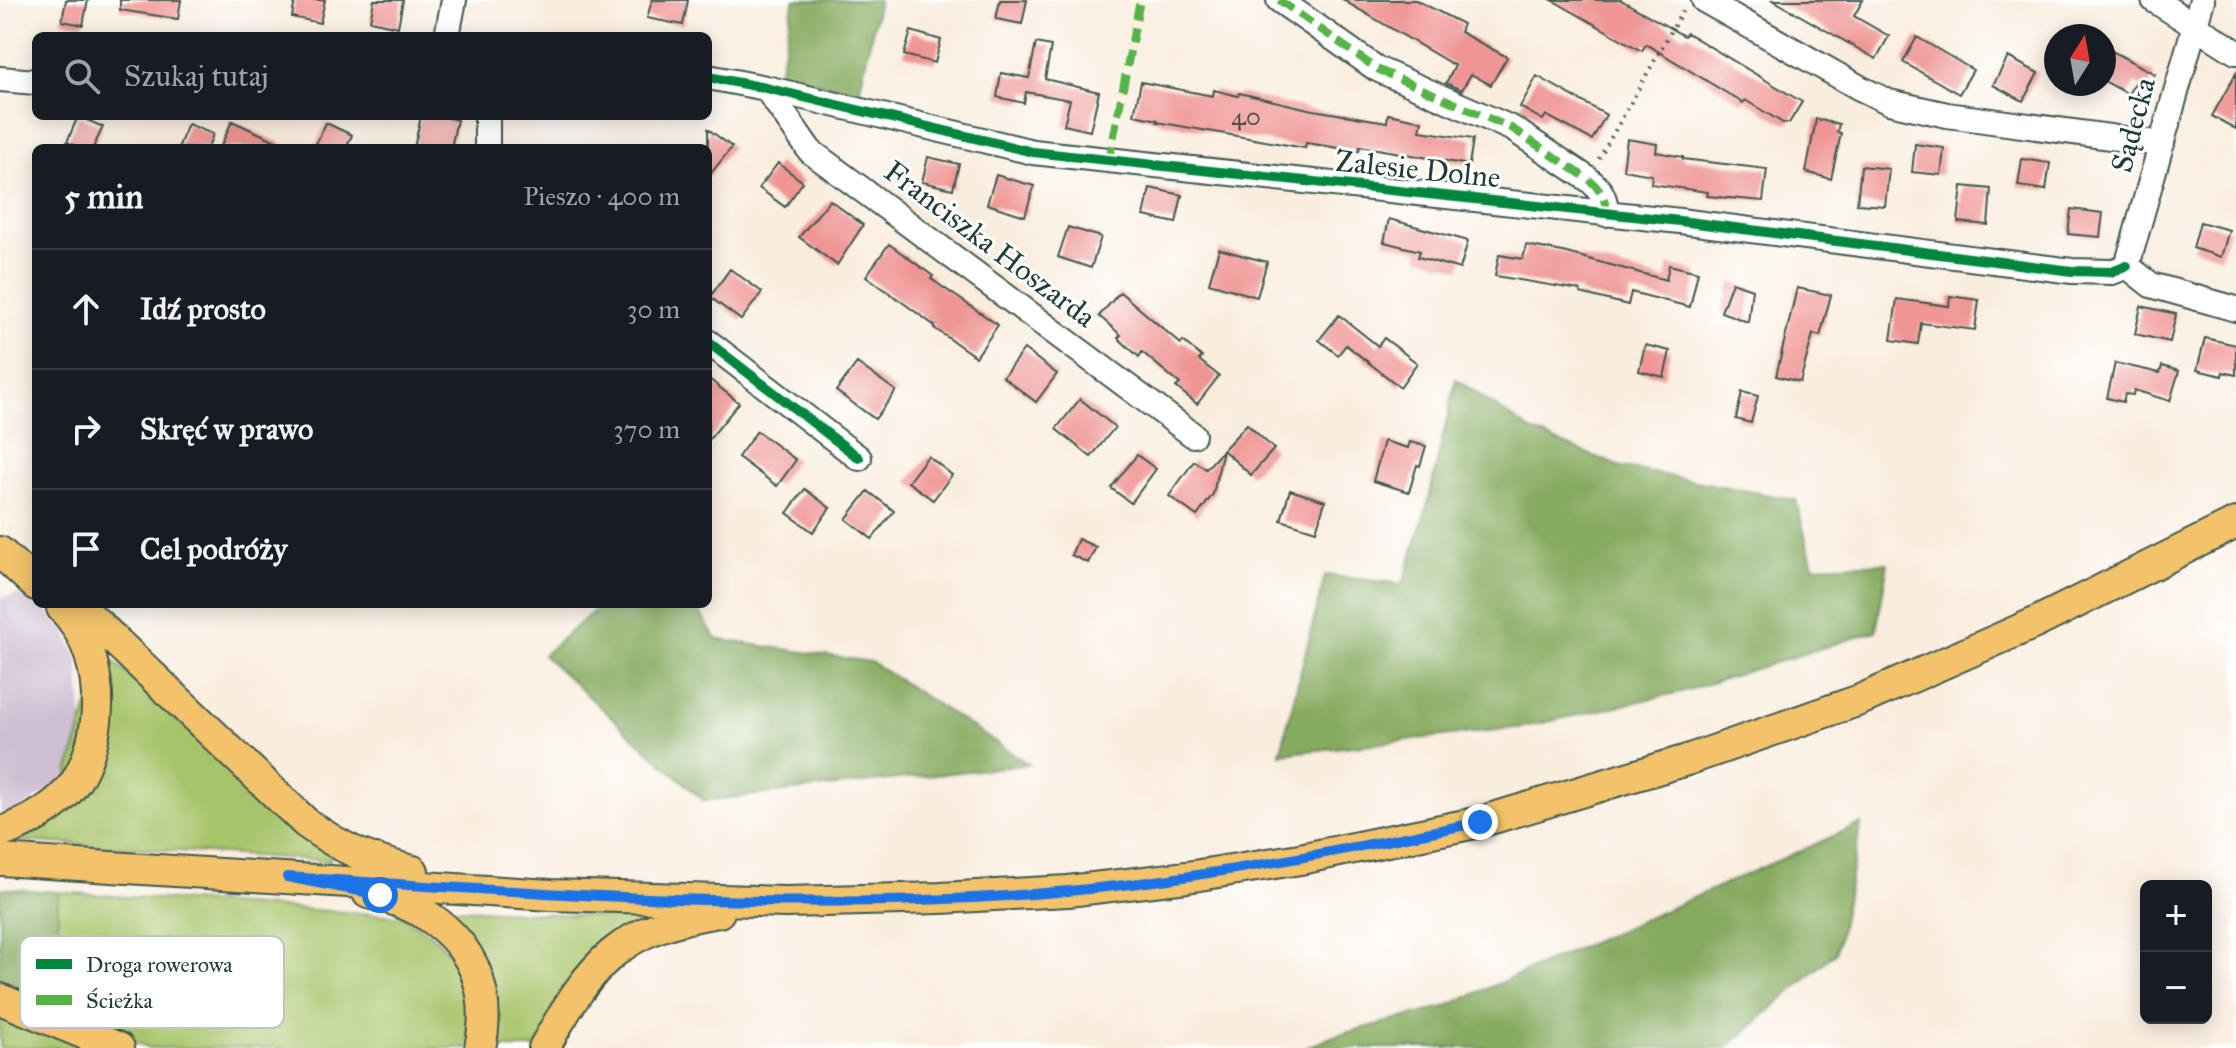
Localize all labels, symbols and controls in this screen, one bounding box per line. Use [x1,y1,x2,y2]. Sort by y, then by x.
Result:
north arrow [2044,24,2116,96]
search box [32,32,712,120]
icon: search [60,54,104,98]
text: Szukaj tutaj [124,58,269,94]
street label: Sądecka [2103,73,2163,176]
house number: 40 [1231,100,1261,132]
street label: Zalesie Dolne [1334,142,1502,196]
street label: Franciszka Hoszarda [877,153,1103,335]
text: 5 min [64,176,143,217]
text: Pieszo · 400 m [523,180,680,212]
icon: ahead [64,287,108,331]
text: Idź prosto [140,291,266,327]
text: 30 m [627,293,680,325]
icon: right [64,407,108,451]
text: Skręć w prawo [140,411,313,447]
text: 370 m [613,413,680,445]
icon: arrive [64,527,108,571]
text: Cel podróży [140,531,287,567]
route end [1462,804,1498,840]
route start [362,877,398,913]
map controls [2140,880,2212,1024]
button: + [2140,880,2212,952]
legend [20,936,284,1028]
text: Droga rowerowa [86,951,233,978]
button: − [2140,952,2212,1024]
text: Ścieżka [86,987,153,1014]

